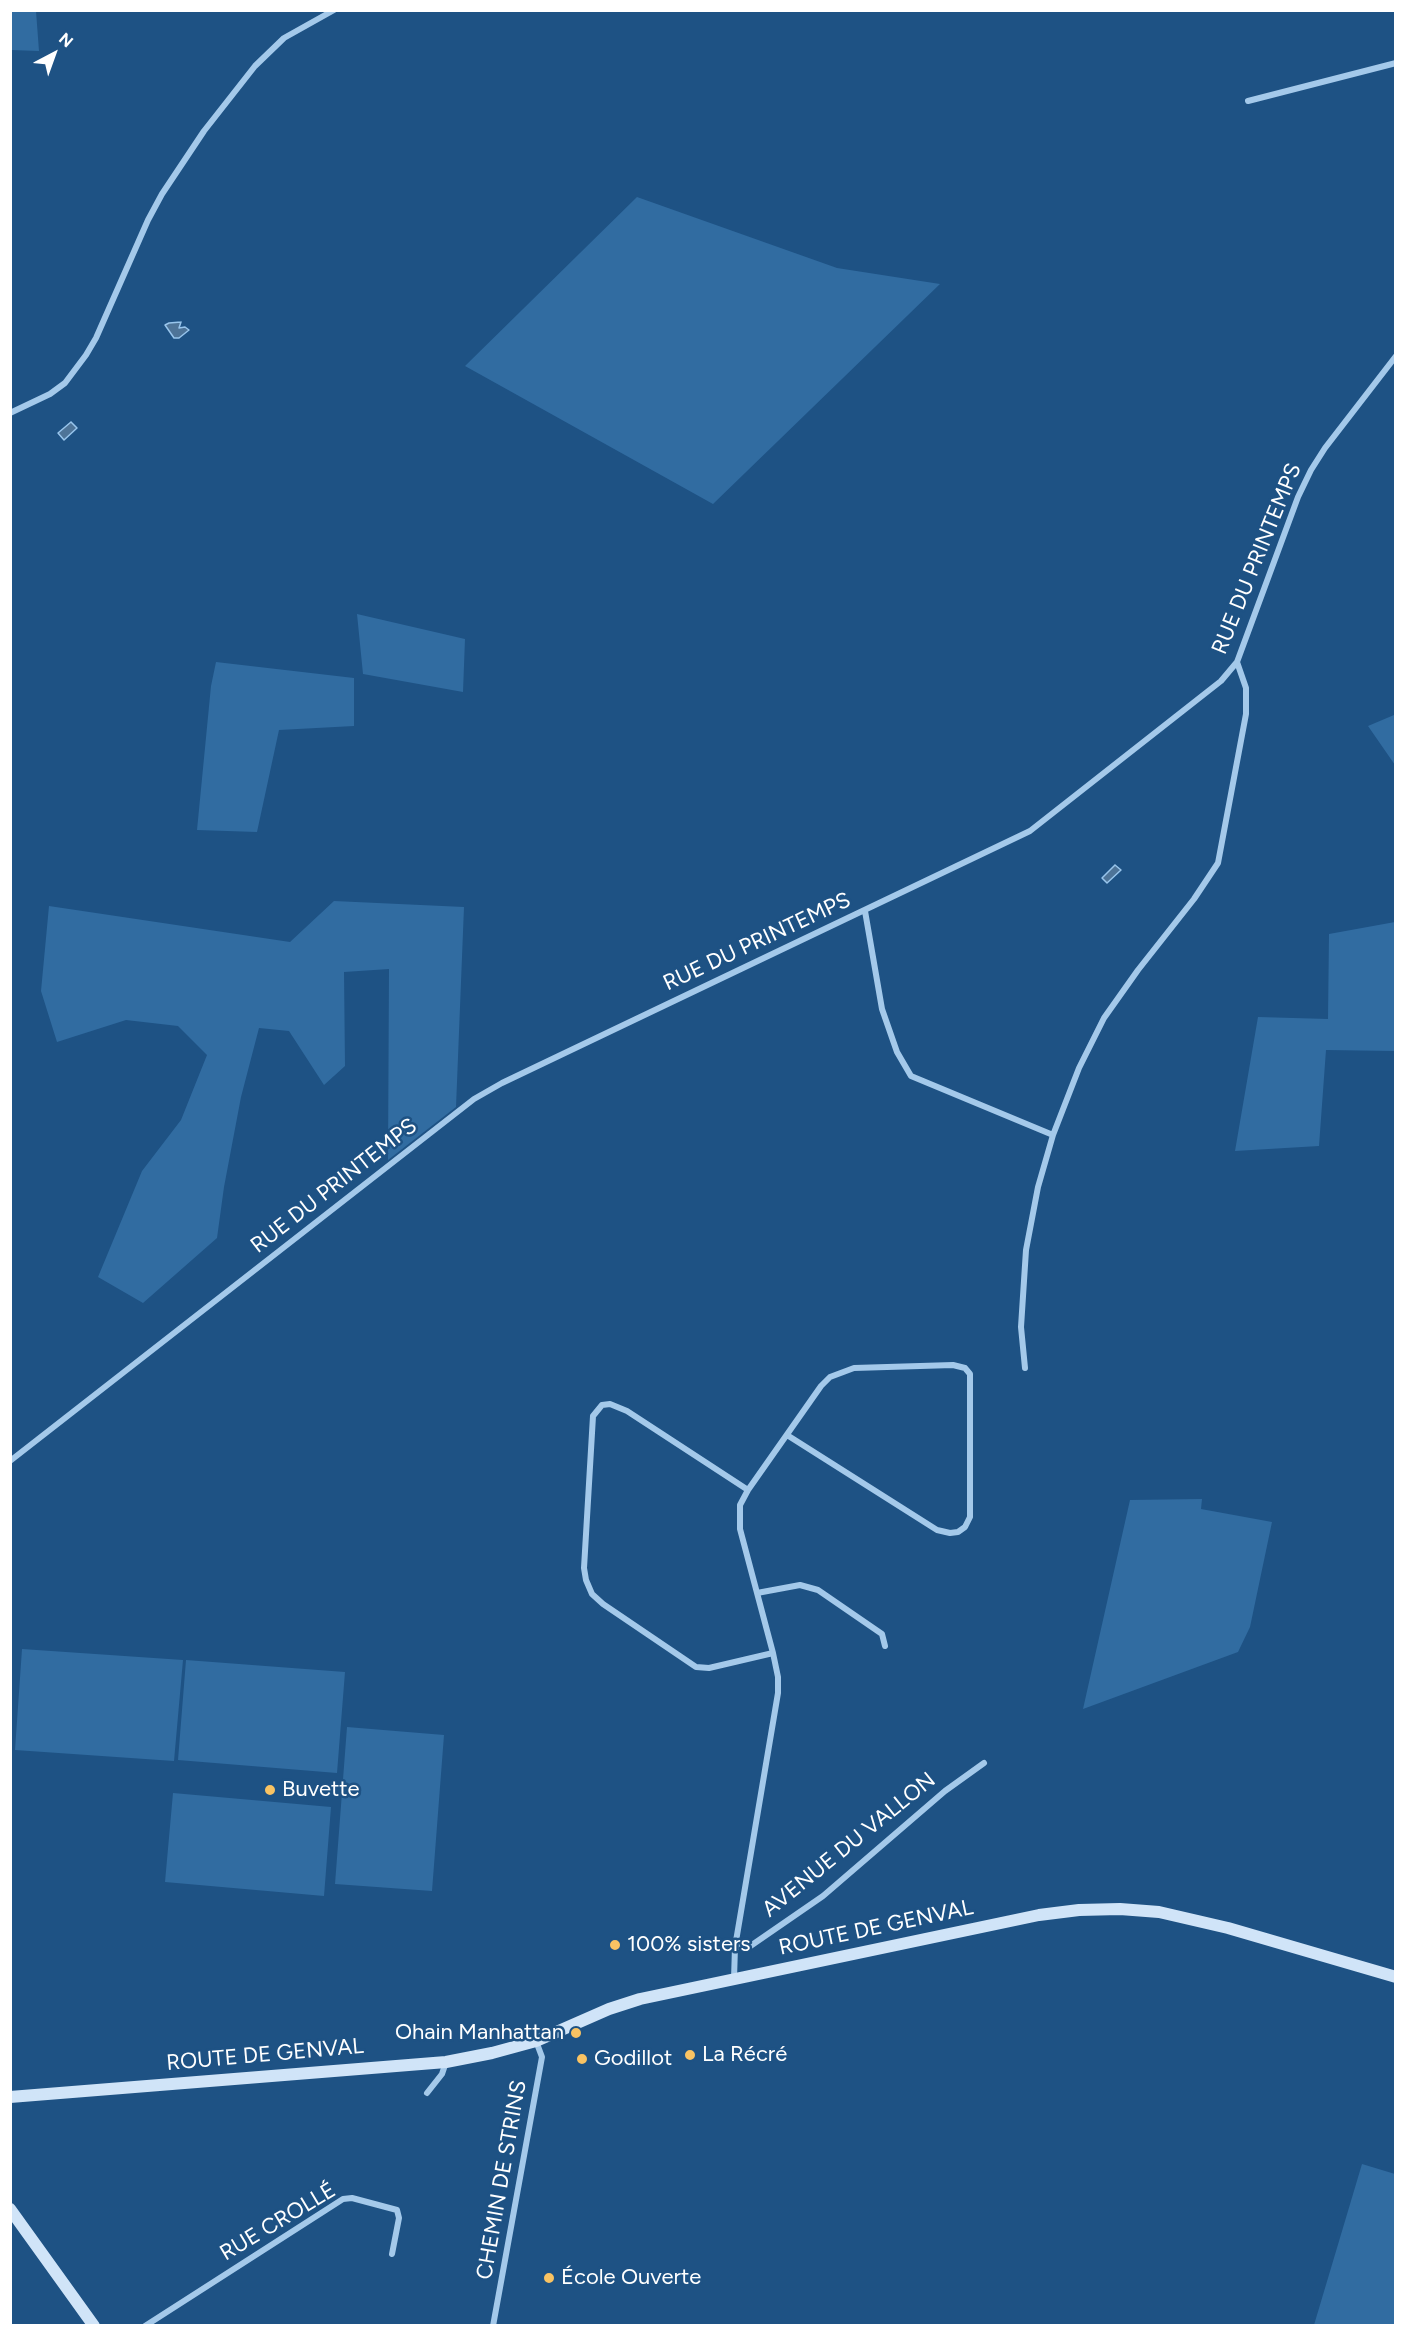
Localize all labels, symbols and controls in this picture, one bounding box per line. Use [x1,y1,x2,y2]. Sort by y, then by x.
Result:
north arrow [24,24,84,84]
text: N [55,29,77,51]
street label: RUE DU PRINTEMPS [1207,460,1307,658]
street label: RUE DU PRINTEMPS [659,887,855,997]
street label: RUE DU PRINTEMPS [246,1113,422,1259]
street label: AVENUE DU VALLON [757,1767,941,1923]
place label: Buvette [282,1777,360,1803]
marker: Buvette [263,1783,277,1797]
street label: ROUTE DE GENVAL [777,1895,975,1961]
place label: 100% sisters [627,1932,751,1958]
marker: 100% sisters [608,1938,622,1952]
place label: Ohain Manhattan [395,2020,564,2046]
marker: Ohain Manhattan [569,2026,583,2040]
street label: ROUTE DE GENVAL [165,2033,365,2077]
place label: La Récré [702,2042,787,2068]
place label: Godillot [594,2046,672,2072]
marker: La Récré [683,2048,697,2062]
marker: Godillot [575,2052,589,2066]
street label: CHEMIN DE STRINS [471,2078,533,2282]
street label: RUE CROLLÉ [215,2177,341,2267]
place label: École Ouverte [561,2265,701,2291]
marker: École Ouverte [542,2271,556,2285]

